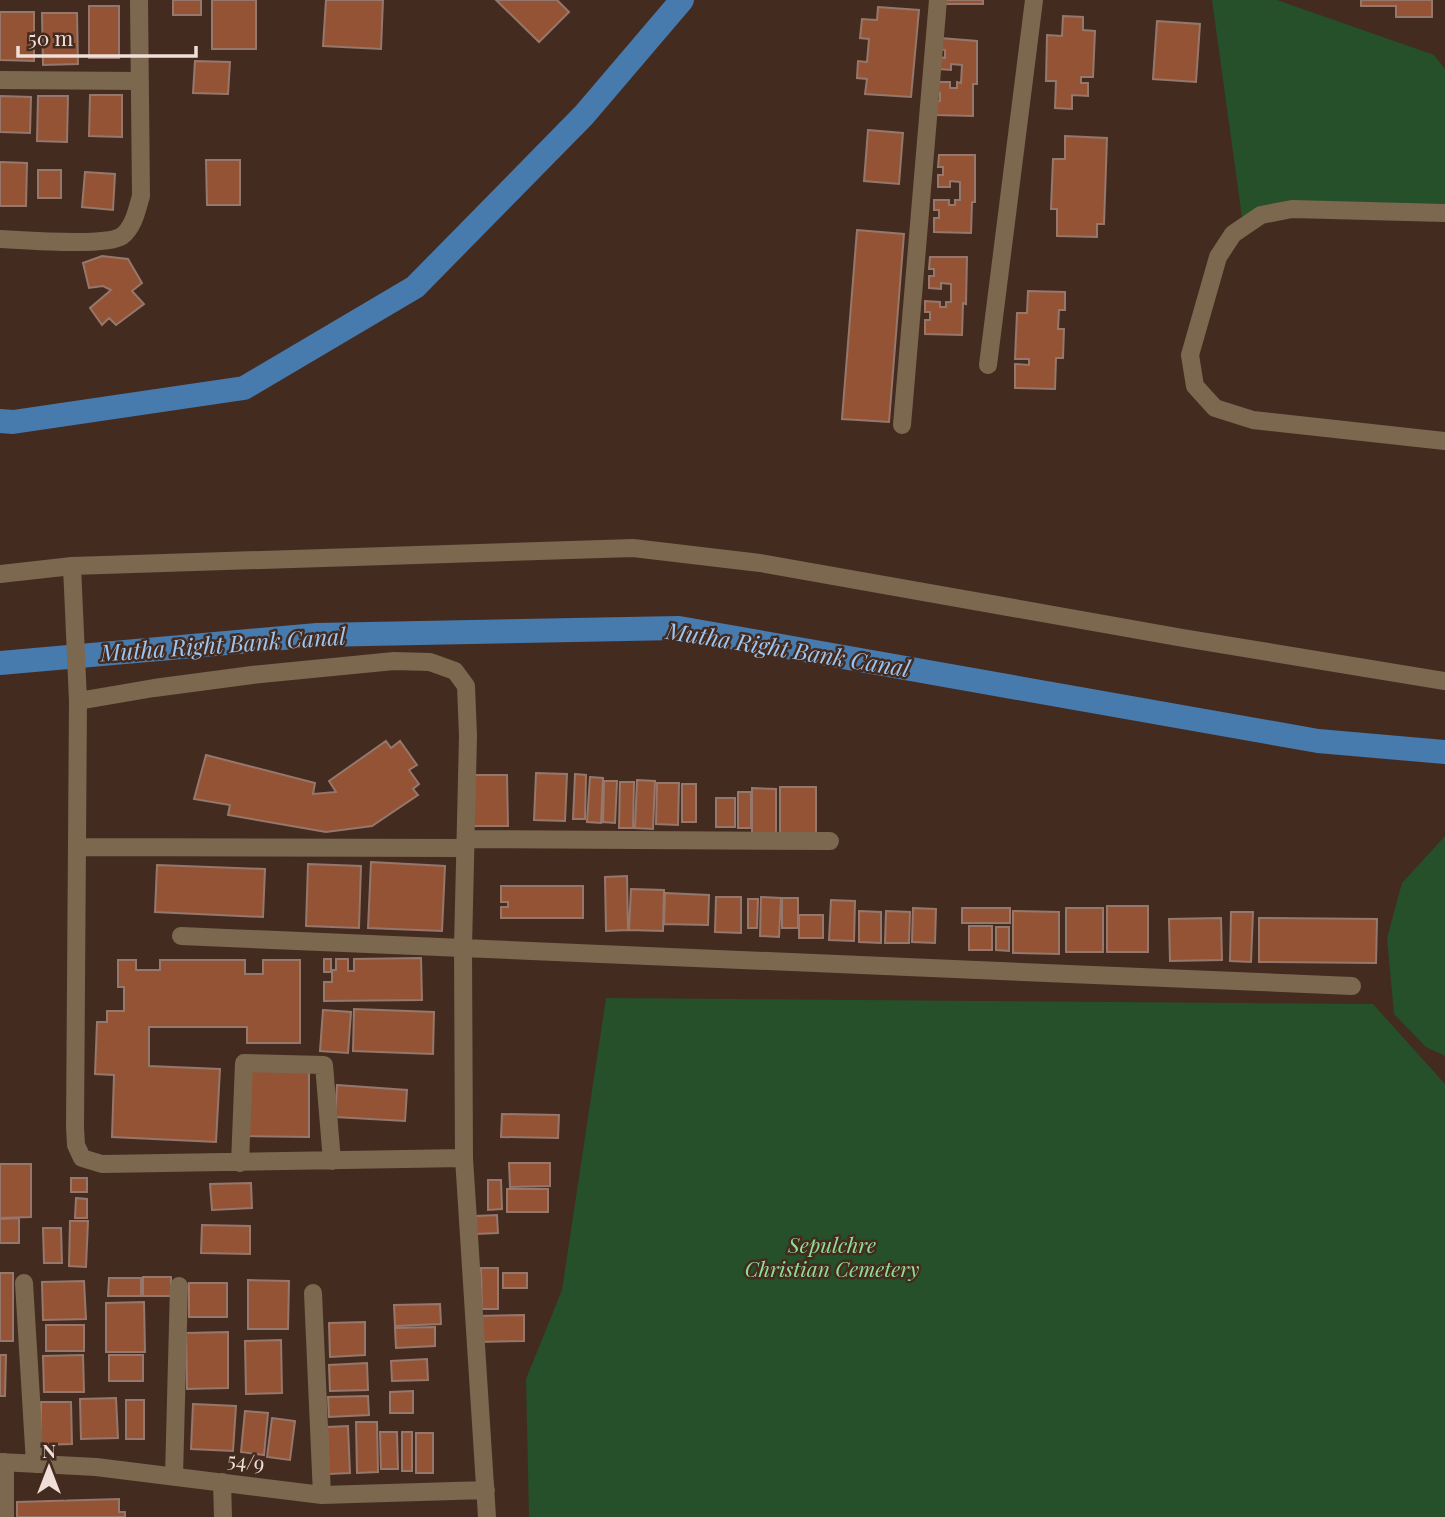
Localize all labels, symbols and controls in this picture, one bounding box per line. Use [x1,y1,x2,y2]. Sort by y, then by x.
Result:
scale bar [18,14,196,58]
text: 50 m [28,23,74,51]
water label: Mutha Right Bank Canal [663,614,914,683]
water label: Mutha Right Bank Canal [98,619,348,668]
park label: Sepulchre Christian Cemetery [745,1230,919,1282]
north arrow [14,1433,84,1503]
text: N [42,1437,56,1463]
street label: 54/9 [226,1444,266,1476]

